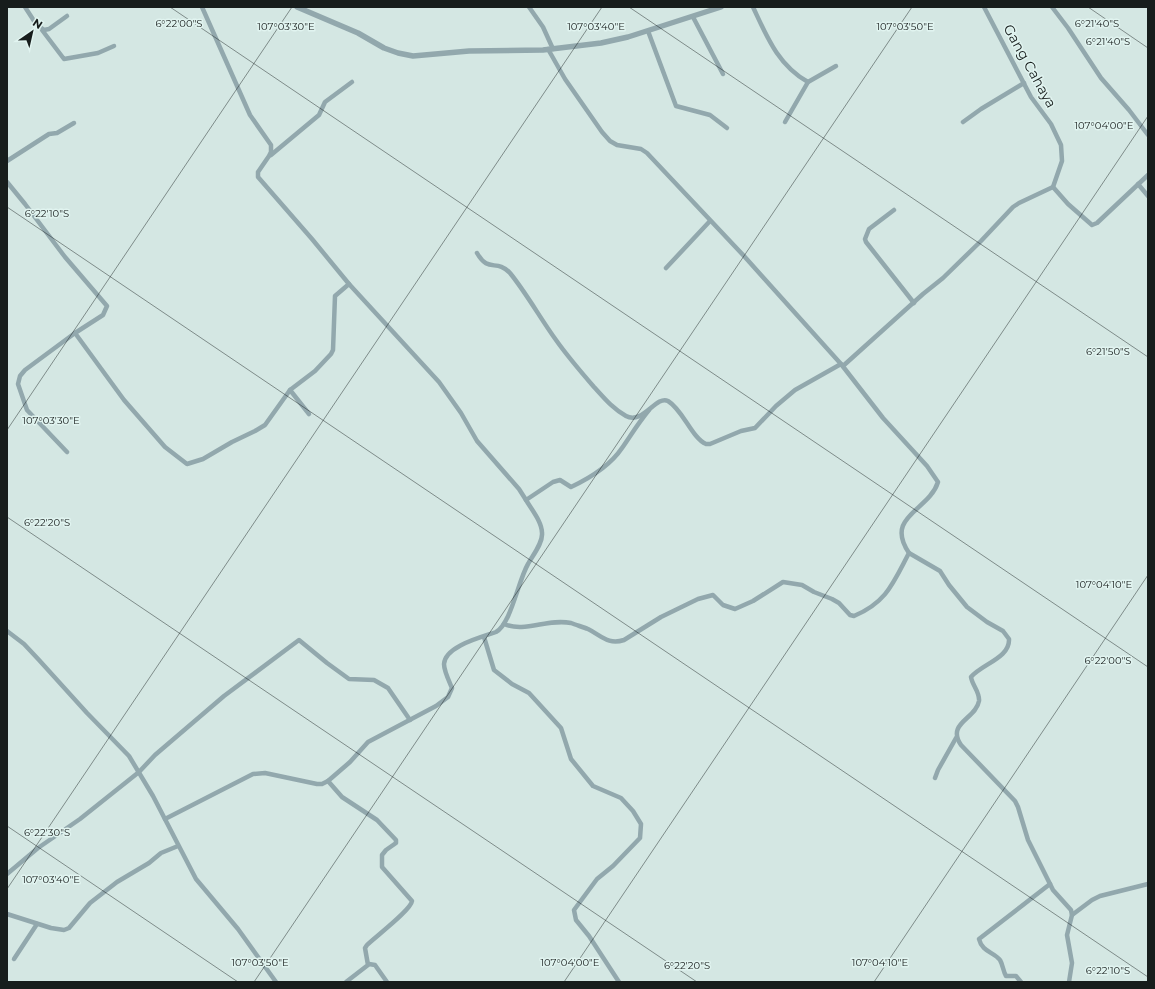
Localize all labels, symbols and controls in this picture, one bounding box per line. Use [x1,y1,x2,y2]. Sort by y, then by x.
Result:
north arrow [12,12,52,52]
text: N [30,15,45,32]
text: 6°22'00"S [155,17,203,30]
text: 6°21'40"S [1075,17,1119,30]
text: 107°03'30"E [257,20,315,33]
text: 107°03'40"E [567,20,625,33]
text: 107°03'50"E [876,20,934,33]
street label: Gang Cahaya [1000,21,1060,111]
text: 6°21'40"S [1086,35,1130,48]
text: 107°04'00"E [1074,119,1134,132]
text: 6°22'10"S [25,207,69,220]
text: 6°21'50"S [1086,345,1130,358]
text: 107°03'30"E [22,414,80,427]
text: 6°22'20"S [24,516,70,529]
text: 107°04'10"E [1076,578,1133,591]
text: 6°22'00"S [1084,654,1132,667]
text: 6°22'30"S [24,826,70,839]
text: 107°03'40"E [22,873,80,886]
text: 107°03'50"E [231,956,289,969]
text: 107°04'00"E [540,956,600,969]
text: 107°04'10"E [852,956,909,969]
text: 6°22'20"S [664,959,710,972]
text: 6°22'10"S [1086,964,1130,977]

